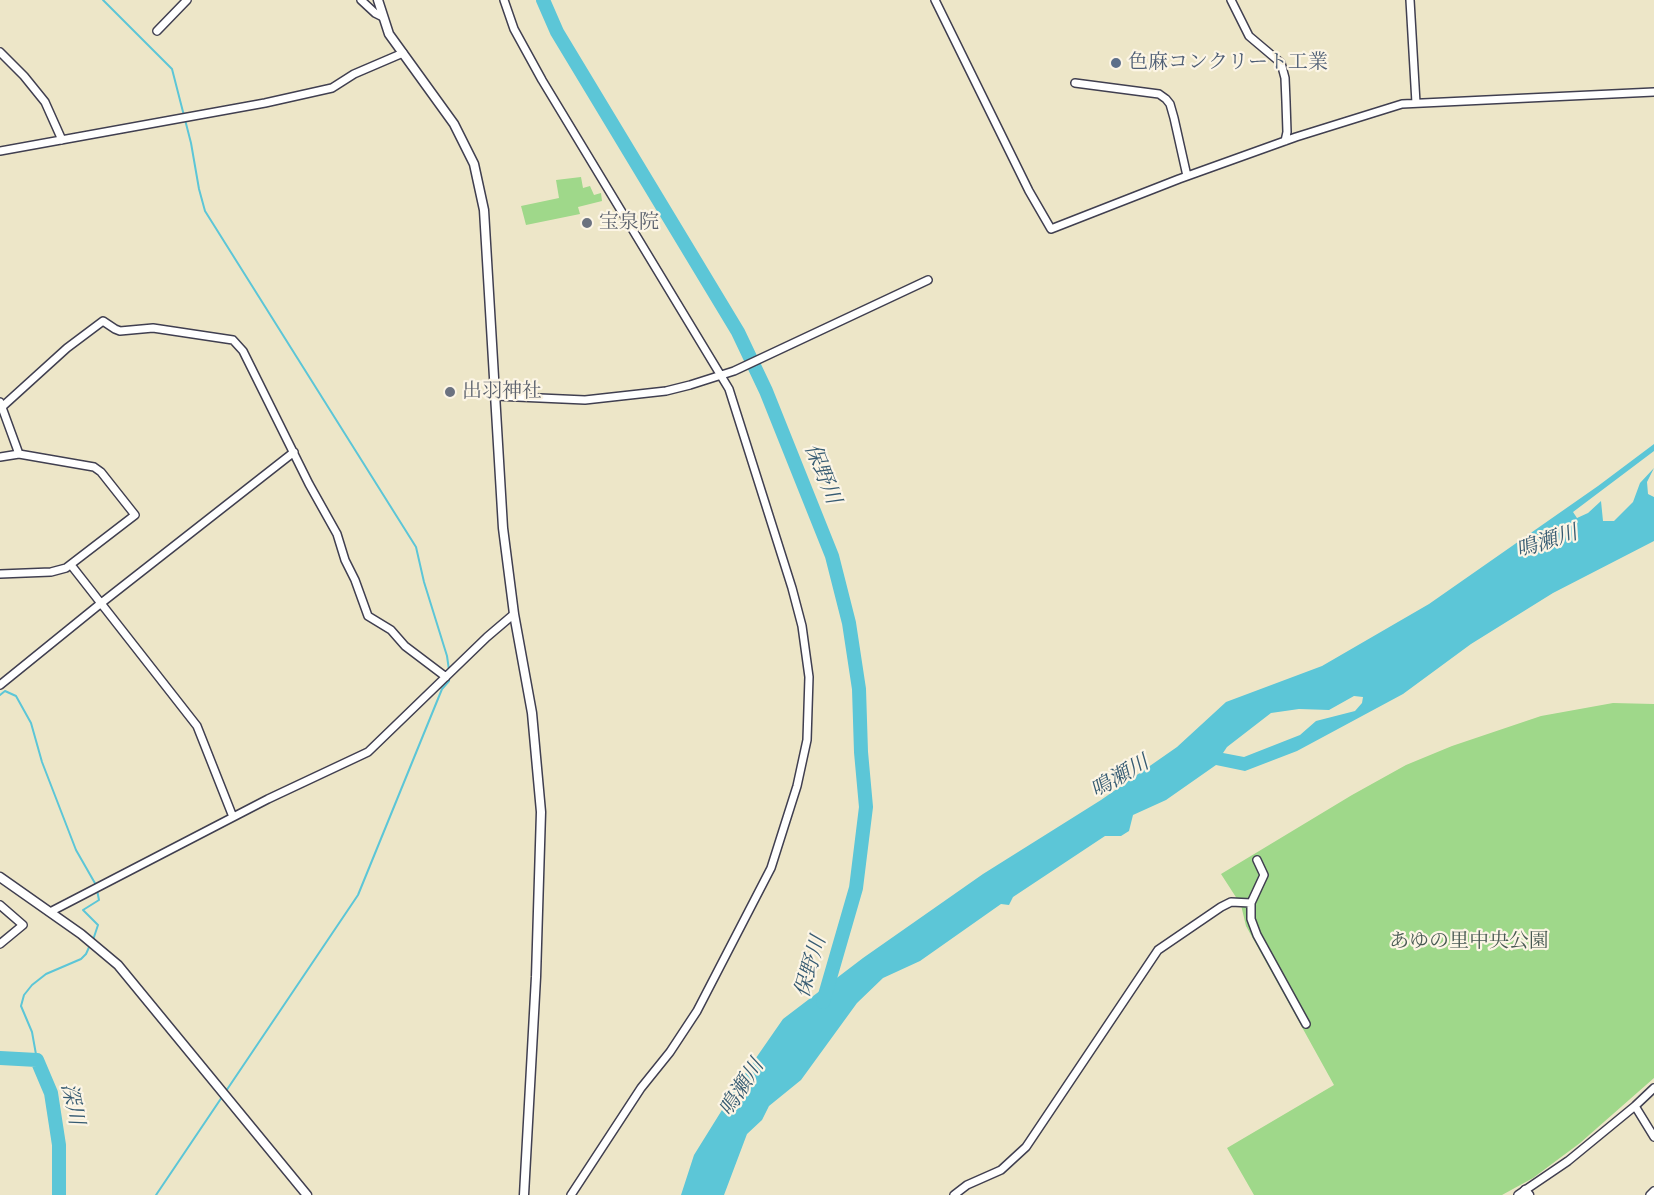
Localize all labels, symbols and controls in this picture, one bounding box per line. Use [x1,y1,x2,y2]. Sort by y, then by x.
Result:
place label: 色麻コンクリート工業 [1128,51,1328,75]
marker: 色麻コンクリート工業 [1109,56,1123,70]
place label: 宝泉院 [599,211,659,235]
marker: 宝泉院 [580,216,594,230]
place label: 出羽神社 [462,380,542,404]
marker: 出羽神社 [443,385,457,399]
water label: 保野川 [799,440,845,508]
water label: 鳴瀬川 [1513,520,1581,564]
water label: 鳴瀬川 [1086,750,1154,804]
park label: あゆの里中央公園 [1389,930,1549,954]
water label: 保野川 [790,933,832,1001]
water label: 鳴瀬川 [714,1055,770,1121]
water label: 深川 [55,1081,89,1127]

